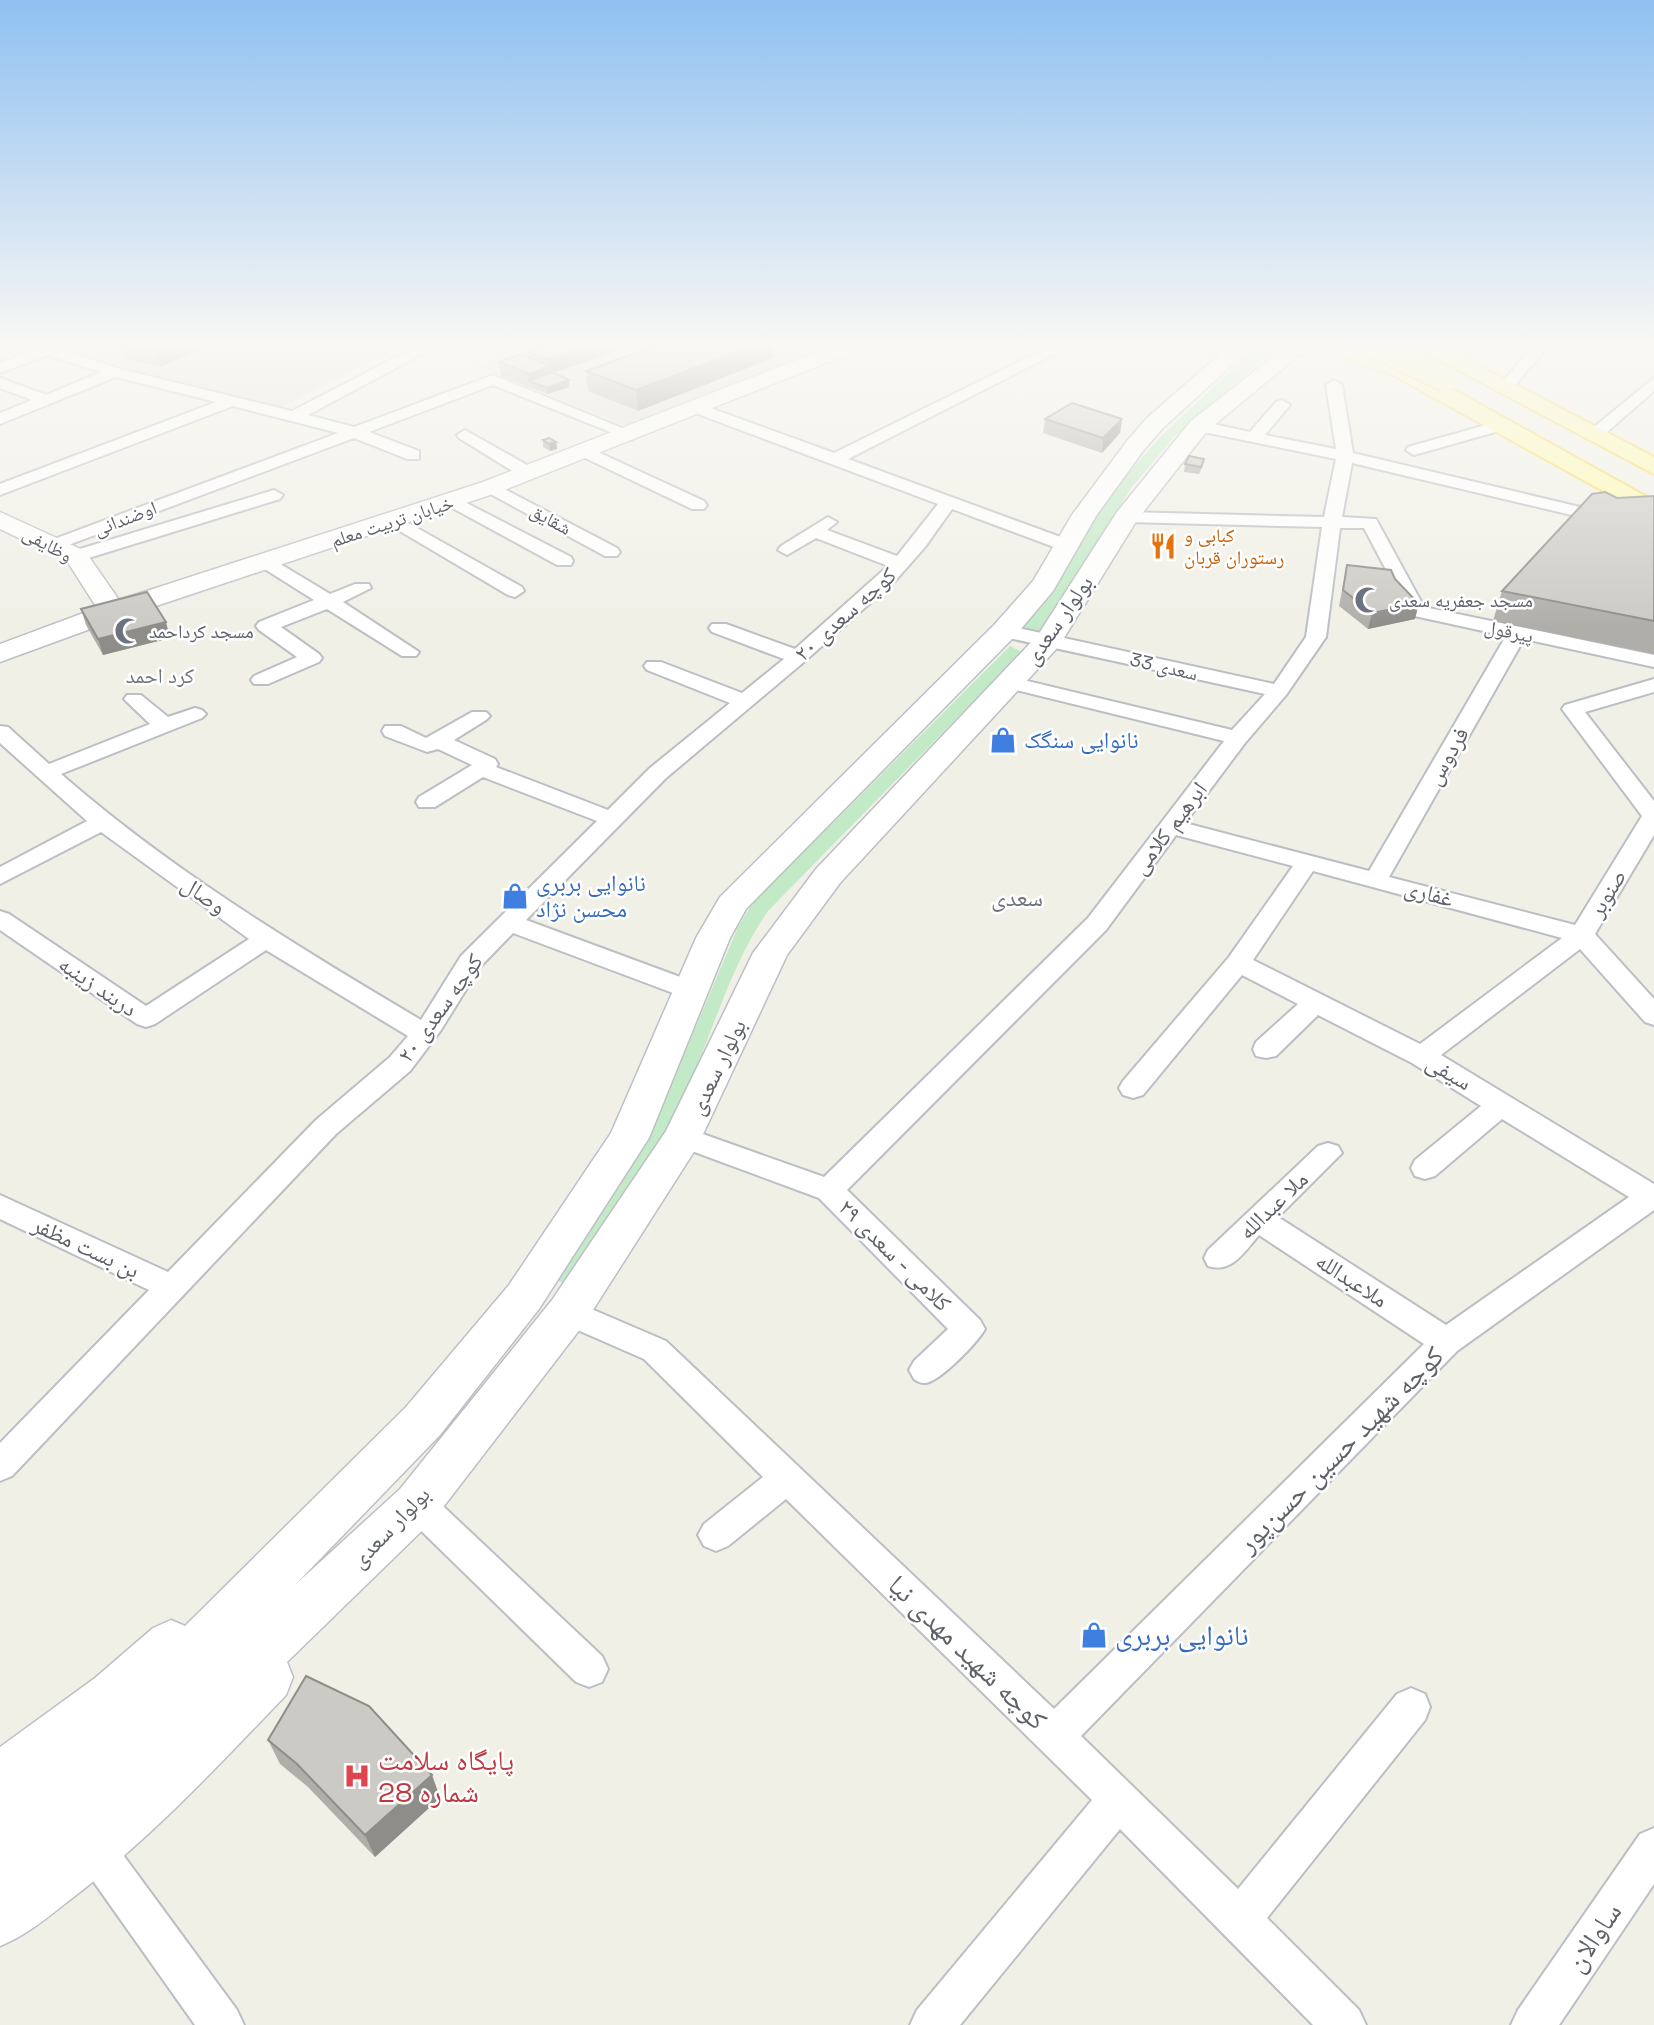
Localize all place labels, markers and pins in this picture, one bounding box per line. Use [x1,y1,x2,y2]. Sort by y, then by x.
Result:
place label: کبابی و رستوران قربان [1184,523,1284,570]
restaurant icon: کبابی و رستوران قربان [1148,531,1178,561]
mosque icon: مسجد جعفریه سعدی [1353,585,1383,615]
place label: مسجد جعفریه سعدی [1389,588,1533,613]
mosque icon: مسجد کرداحمد [113,616,143,646]
place label: مسجد کرداحمد [149,619,254,644]
shop icon: نانوایی سنگک [988,725,1018,755]
place label: نانوایی سنگک [1024,725,1139,755]
place label: نانوایی بربری محسن نژاد [536,868,646,924]
shop icon: نانوایی بربری محسن نژاد [500,881,530,911]
place label: نانوایی بربری [1115,1617,1249,1653]
shop icon: نانوایی بربری [1079,1620,1109,1650]
place label: پایگاه سلامت شماره 28 [378,1742,514,1810]
hospital icon: پایگاه سلامت شماره 28 [342,1761,372,1791]

